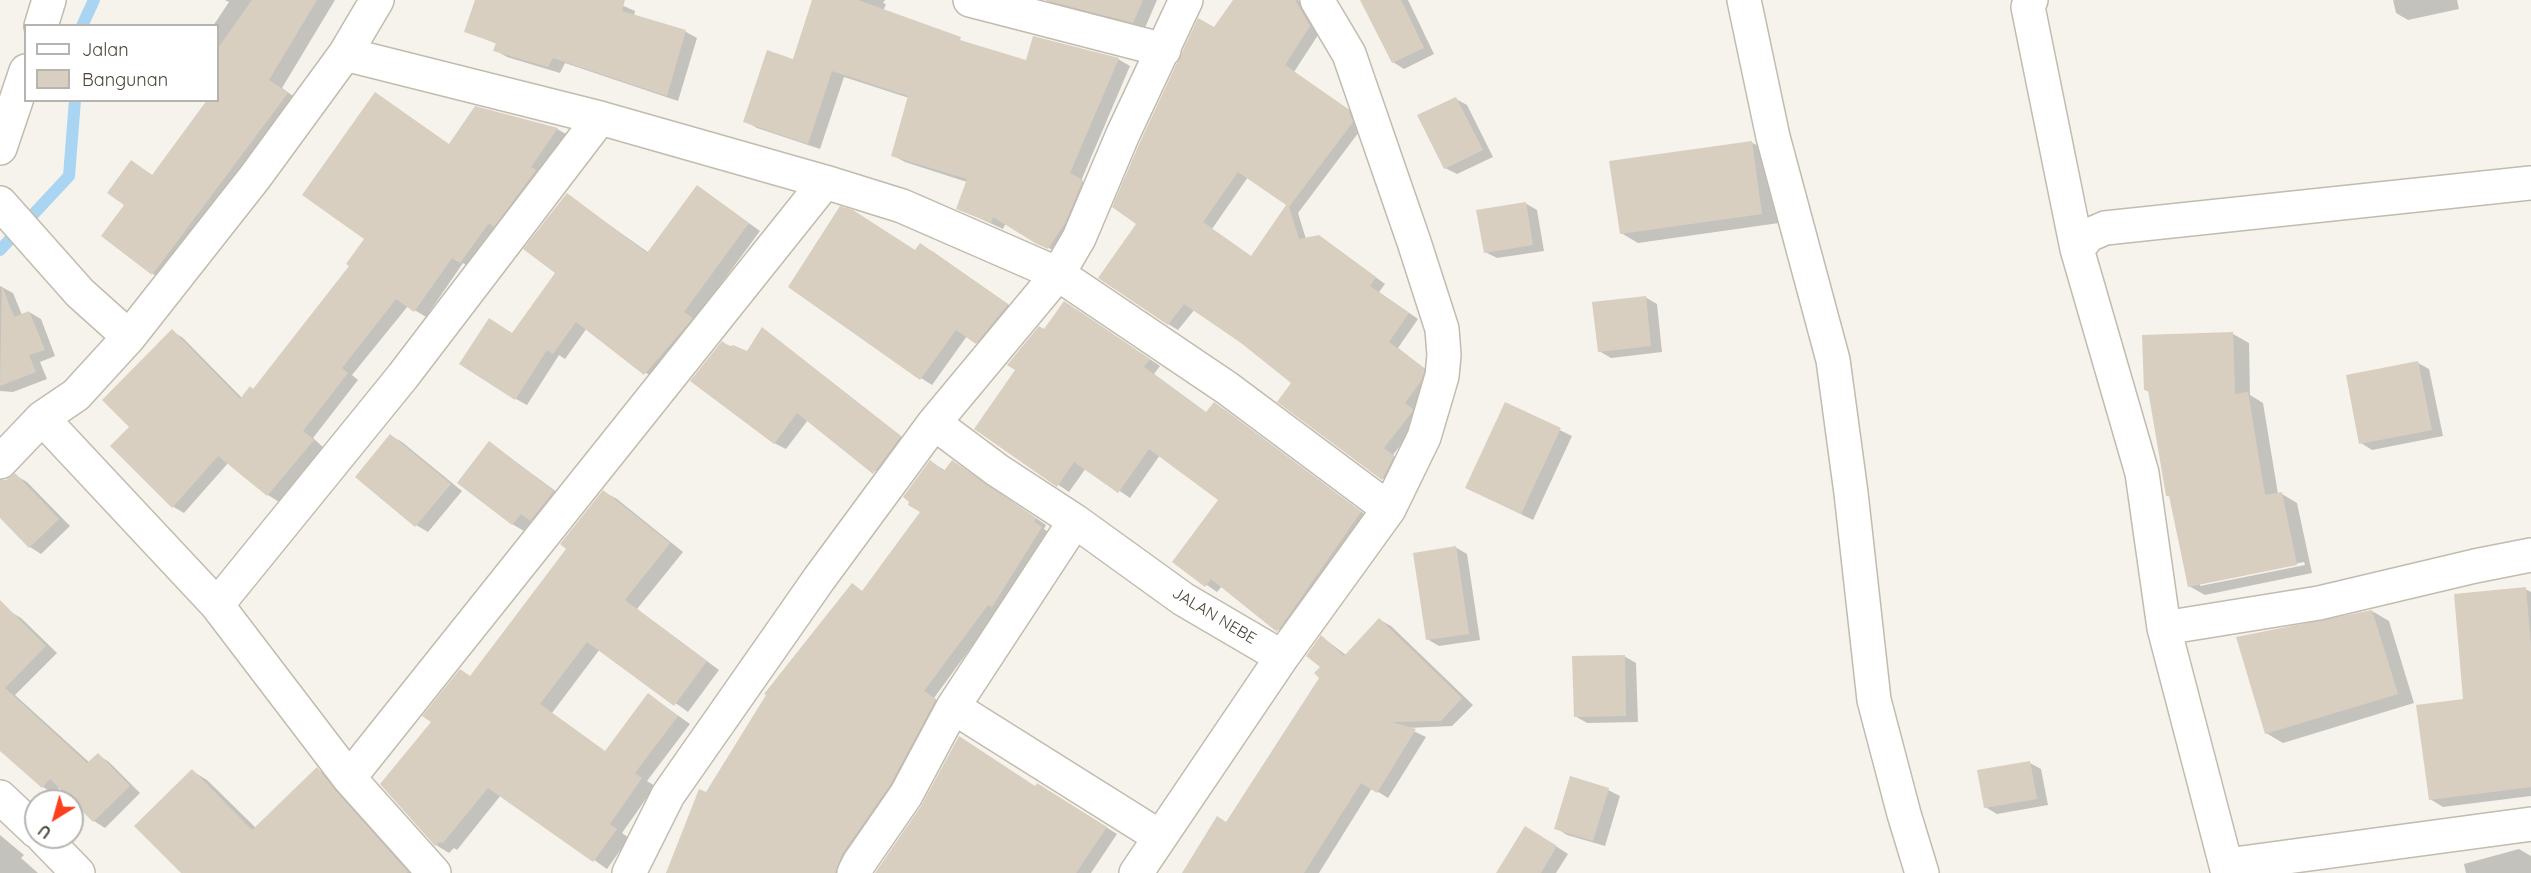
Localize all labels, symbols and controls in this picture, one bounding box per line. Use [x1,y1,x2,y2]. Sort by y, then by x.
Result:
legend [24,24,219,102]
text: Jalan [82,38,129,61]
text: Bangunan [82,68,168,91]
street label: JALAN NEBE [1169,583,1259,649]
north arrow [24,789,84,849]
text: U [34,820,55,843]

